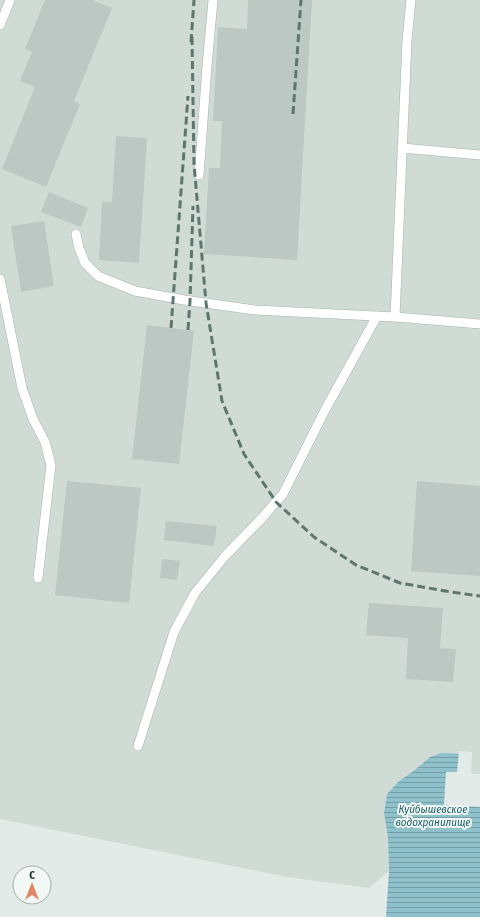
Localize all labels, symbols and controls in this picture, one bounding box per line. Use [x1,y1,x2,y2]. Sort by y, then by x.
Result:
water label: Куйбышевское водохранилище [395,803,471,829]
north arrow [12,865,52,905]
text: С [29,869,35,882]

